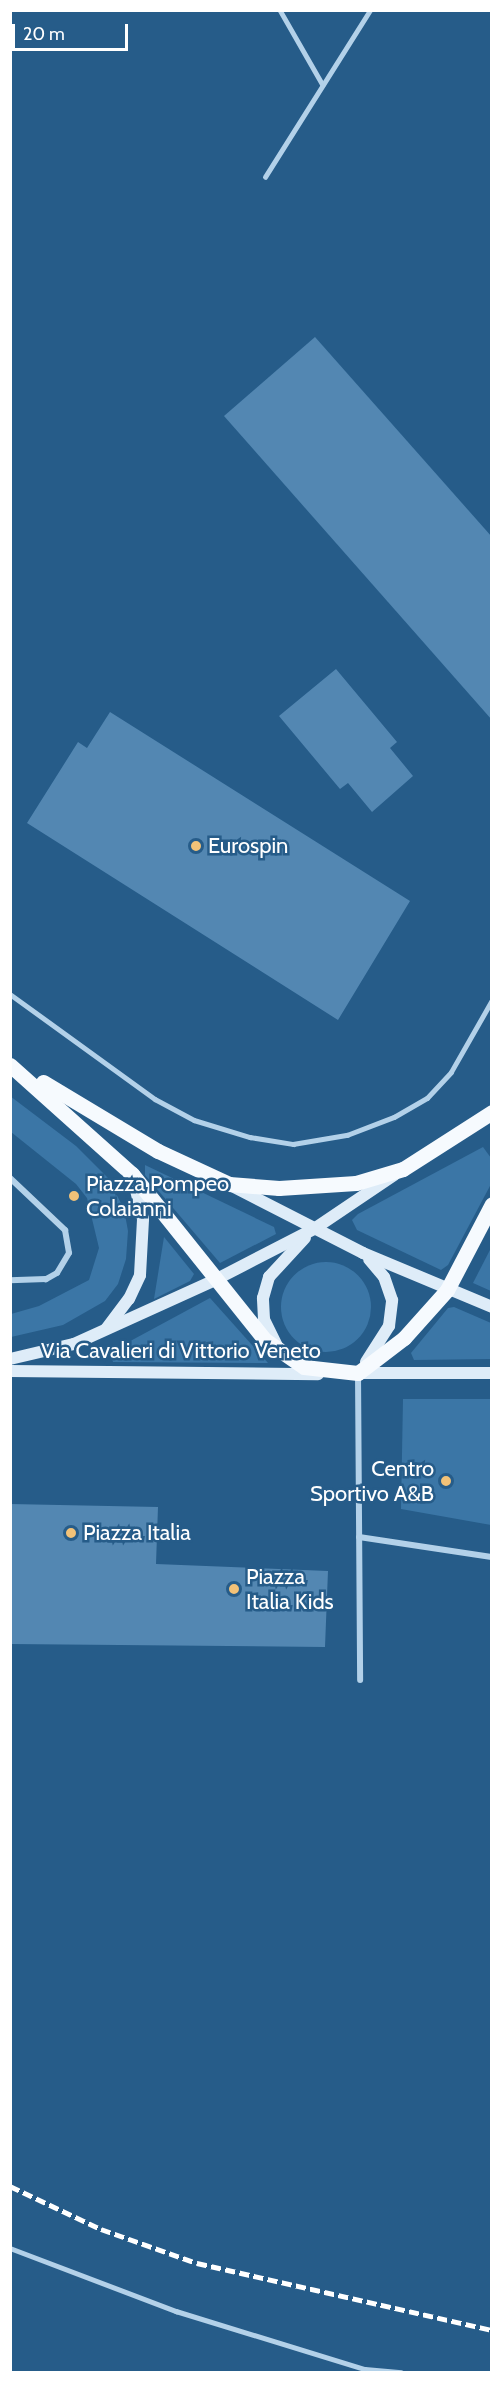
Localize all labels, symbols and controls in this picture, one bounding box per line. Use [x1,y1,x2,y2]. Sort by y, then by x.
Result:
scale bar [15,12,130,50]
text: 20 m [23,23,65,45]
place label: Eurospin [208,833,288,859]
marker: Eurospin [189,839,203,853]
place label: Piazza Pompeo Colaianni [86,1170,229,1222]
marker: Piazza Pompeo Colaianni [67,1189,81,1203]
street label: Via Cavalieri di Vittorio Veneto [41,1338,321,1364]
place label: Centro Sportivo A&B [310,1455,434,1506]
marker: Centro Sportivo A&B [439,1474,453,1488]
place label: Piazza Italia [83,1520,191,1546]
marker: Piazza Italia [64,1526,78,1540]
place label: Piazza Italia Kids [246,1563,334,1615]
marker: Piazza Italia Kids [227,1582,241,1596]

